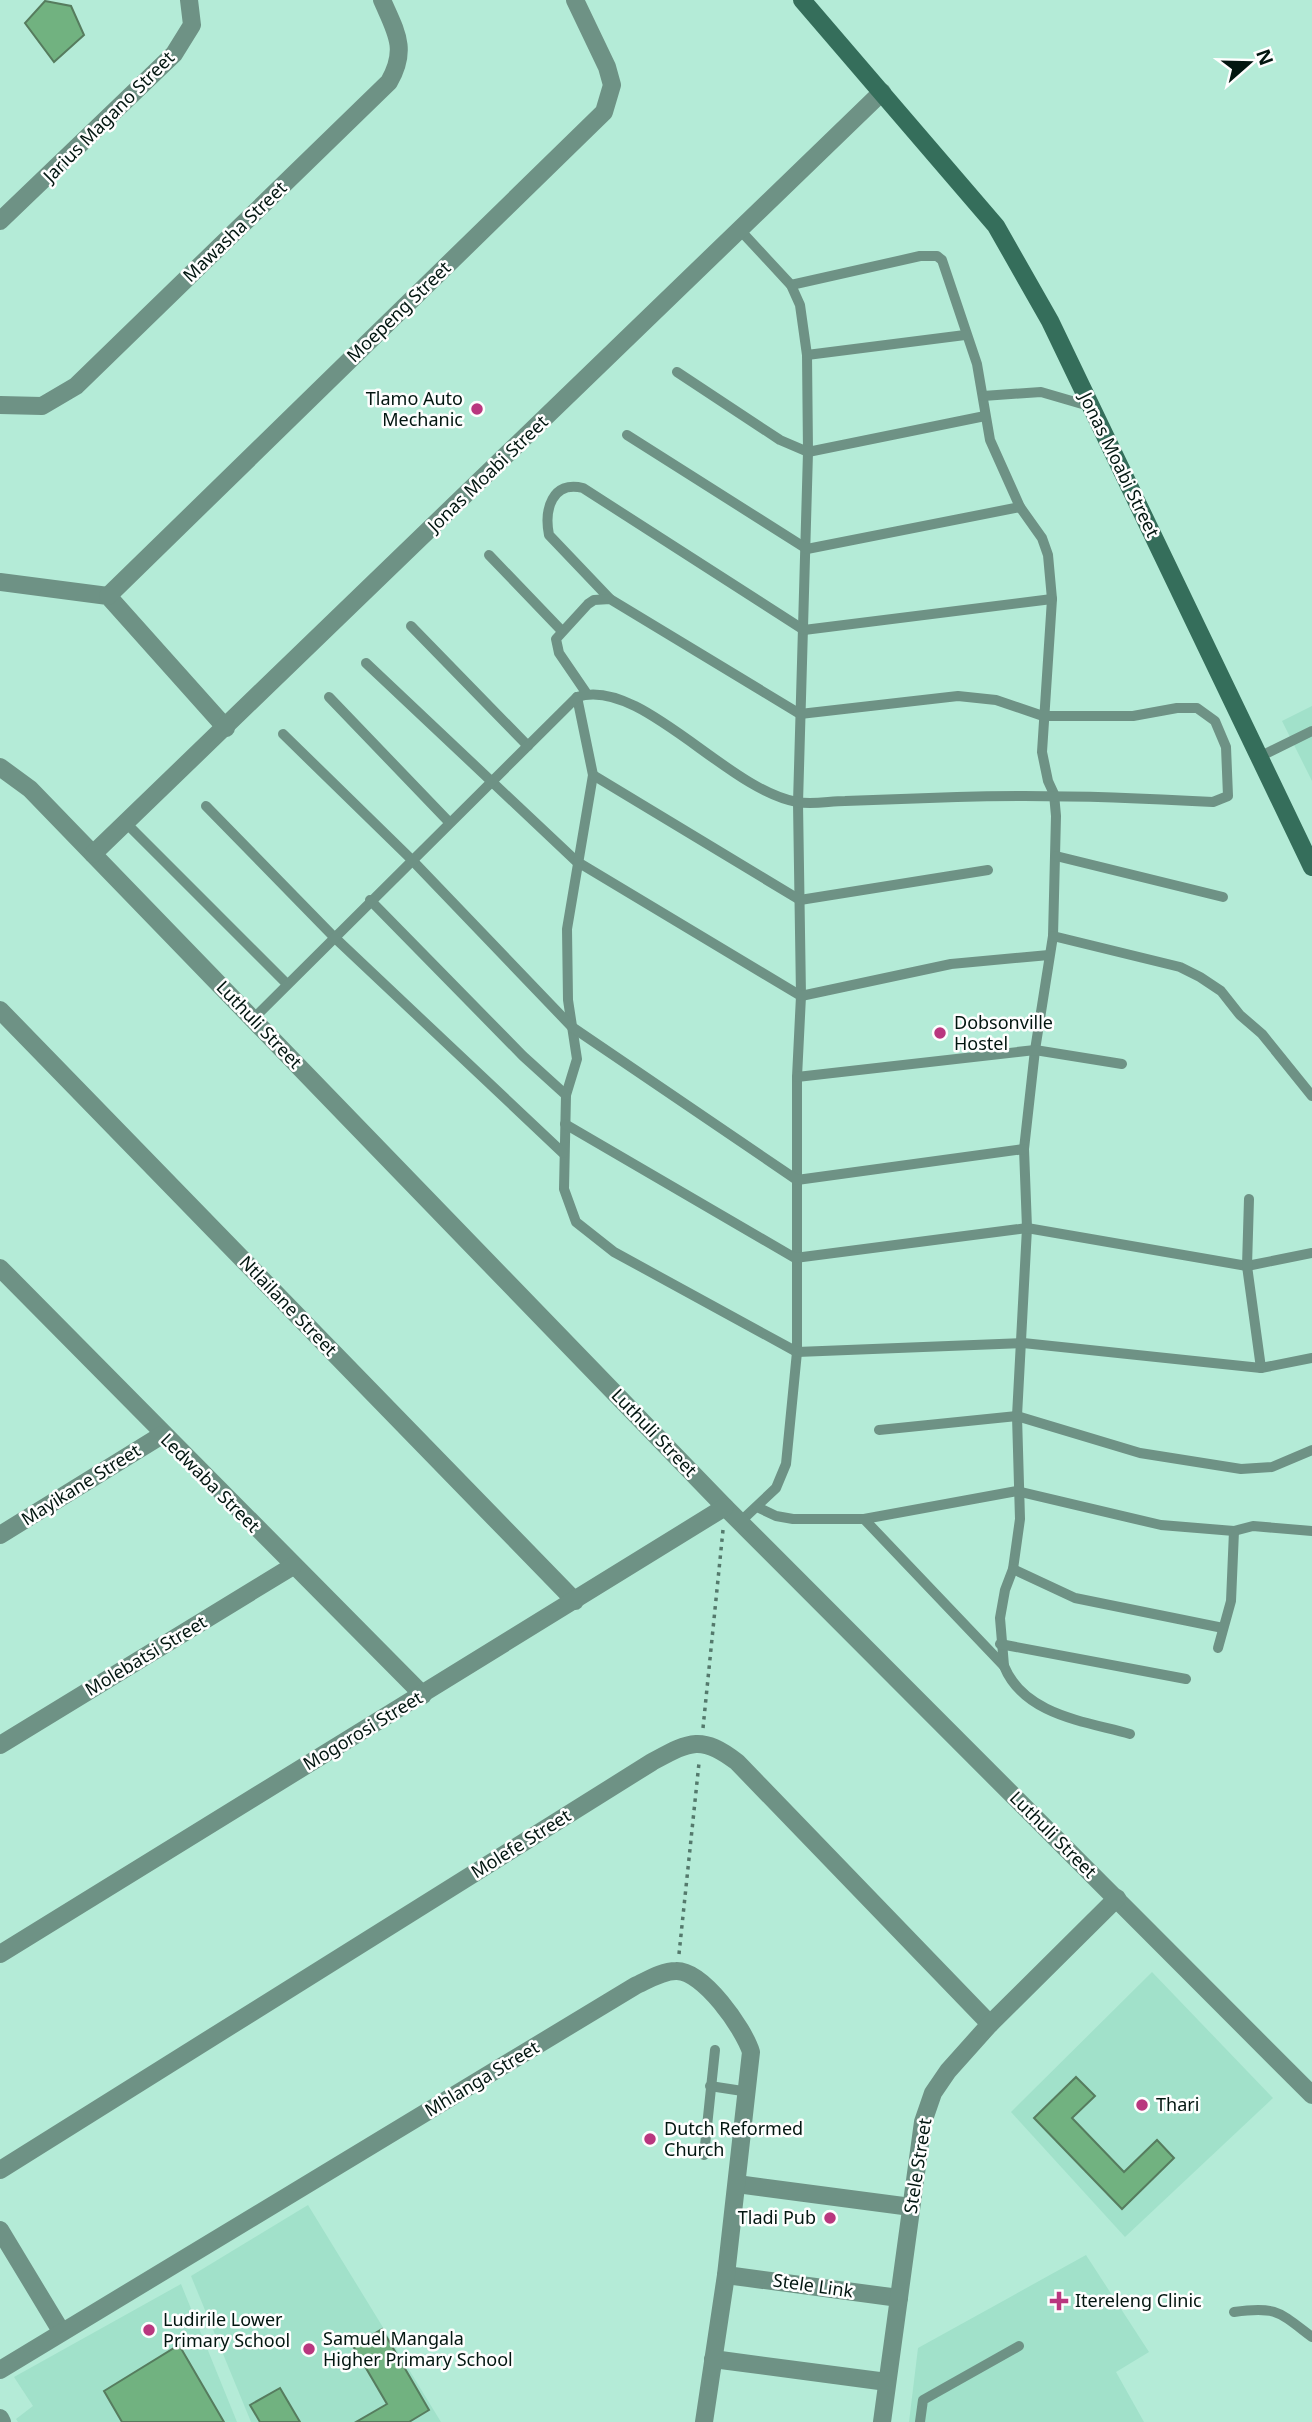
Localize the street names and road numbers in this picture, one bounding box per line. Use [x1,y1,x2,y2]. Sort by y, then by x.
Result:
street label: Jarius Magano Street [36,45,179,188]
street label: Mawasha Street [177,175,292,287]
street label: Moepeng Street [341,255,456,367]
street label: Jonas Moabi Street [1074,386,1166,541]
street label: Jonas Moabi Street [421,409,553,538]
street label: Luthuli Street [212,975,308,1074]
street label: Ntlailane Street [235,1250,343,1361]
street label: Luthuli Street [607,1383,703,1482]
street label: Ledwaba Street [156,1427,266,1537]
street label: Mayikane Street [16,1438,145,1530]
street label: Molebatsi Street [80,1609,211,1701]
street label: Mogorosi Street [298,1685,427,1775]
street label: Luthuli Street [1005,1786,1103,1883]
street label: Molefe Street [466,1803,575,1883]
street label: Mhlanga Street [420,2034,544,2122]
street label: Stele Street [898,2116,936,2215]
street label: Stele Link [771,2268,855,2303]

